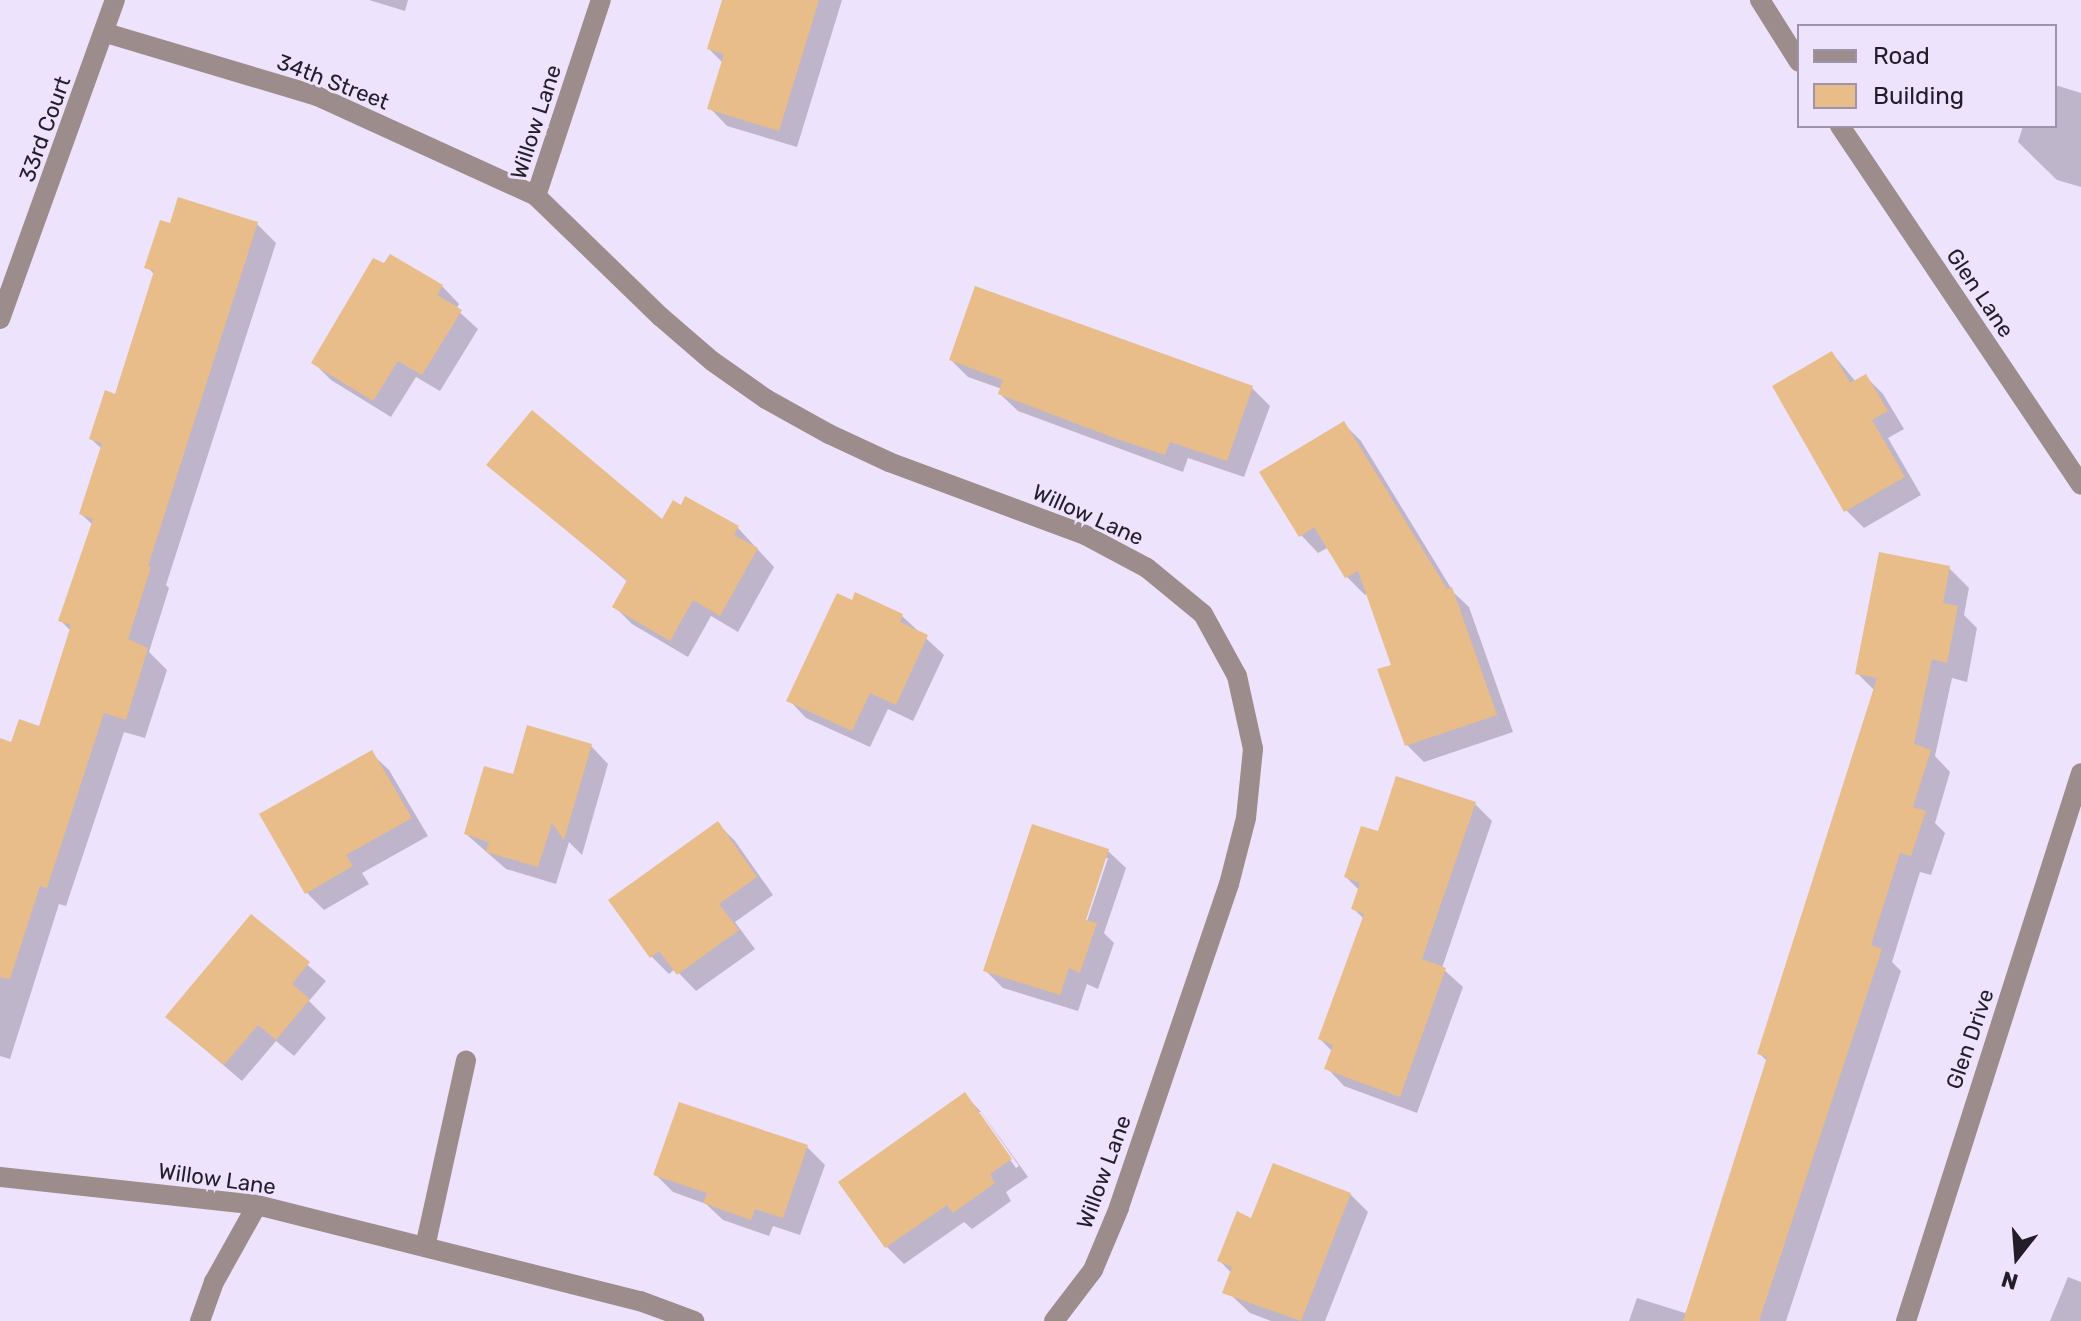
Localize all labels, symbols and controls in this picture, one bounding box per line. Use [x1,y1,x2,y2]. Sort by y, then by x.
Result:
legend [1797,24,2057,128]
text: Road [1873,42,1930,70]
street label: 34th Street [273,49,393,115]
street label: Willow Lane [505,61,567,183]
street label: 33rd Court [14,73,76,185]
text: Building [1873,82,1964,110]
street label: Glen Lane [1941,244,2019,342]
street label: Willow Lane [1028,479,1148,551]
street label: Glen Drive [1941,985,1999,1093]
street label: Willow Lane [1071,1111,1137,1233]
street label: Willow Lane [156,1158,278,1200]
north arrow [1977,1217,2057,1297]
text: N [1998,1265,2021,1296]

